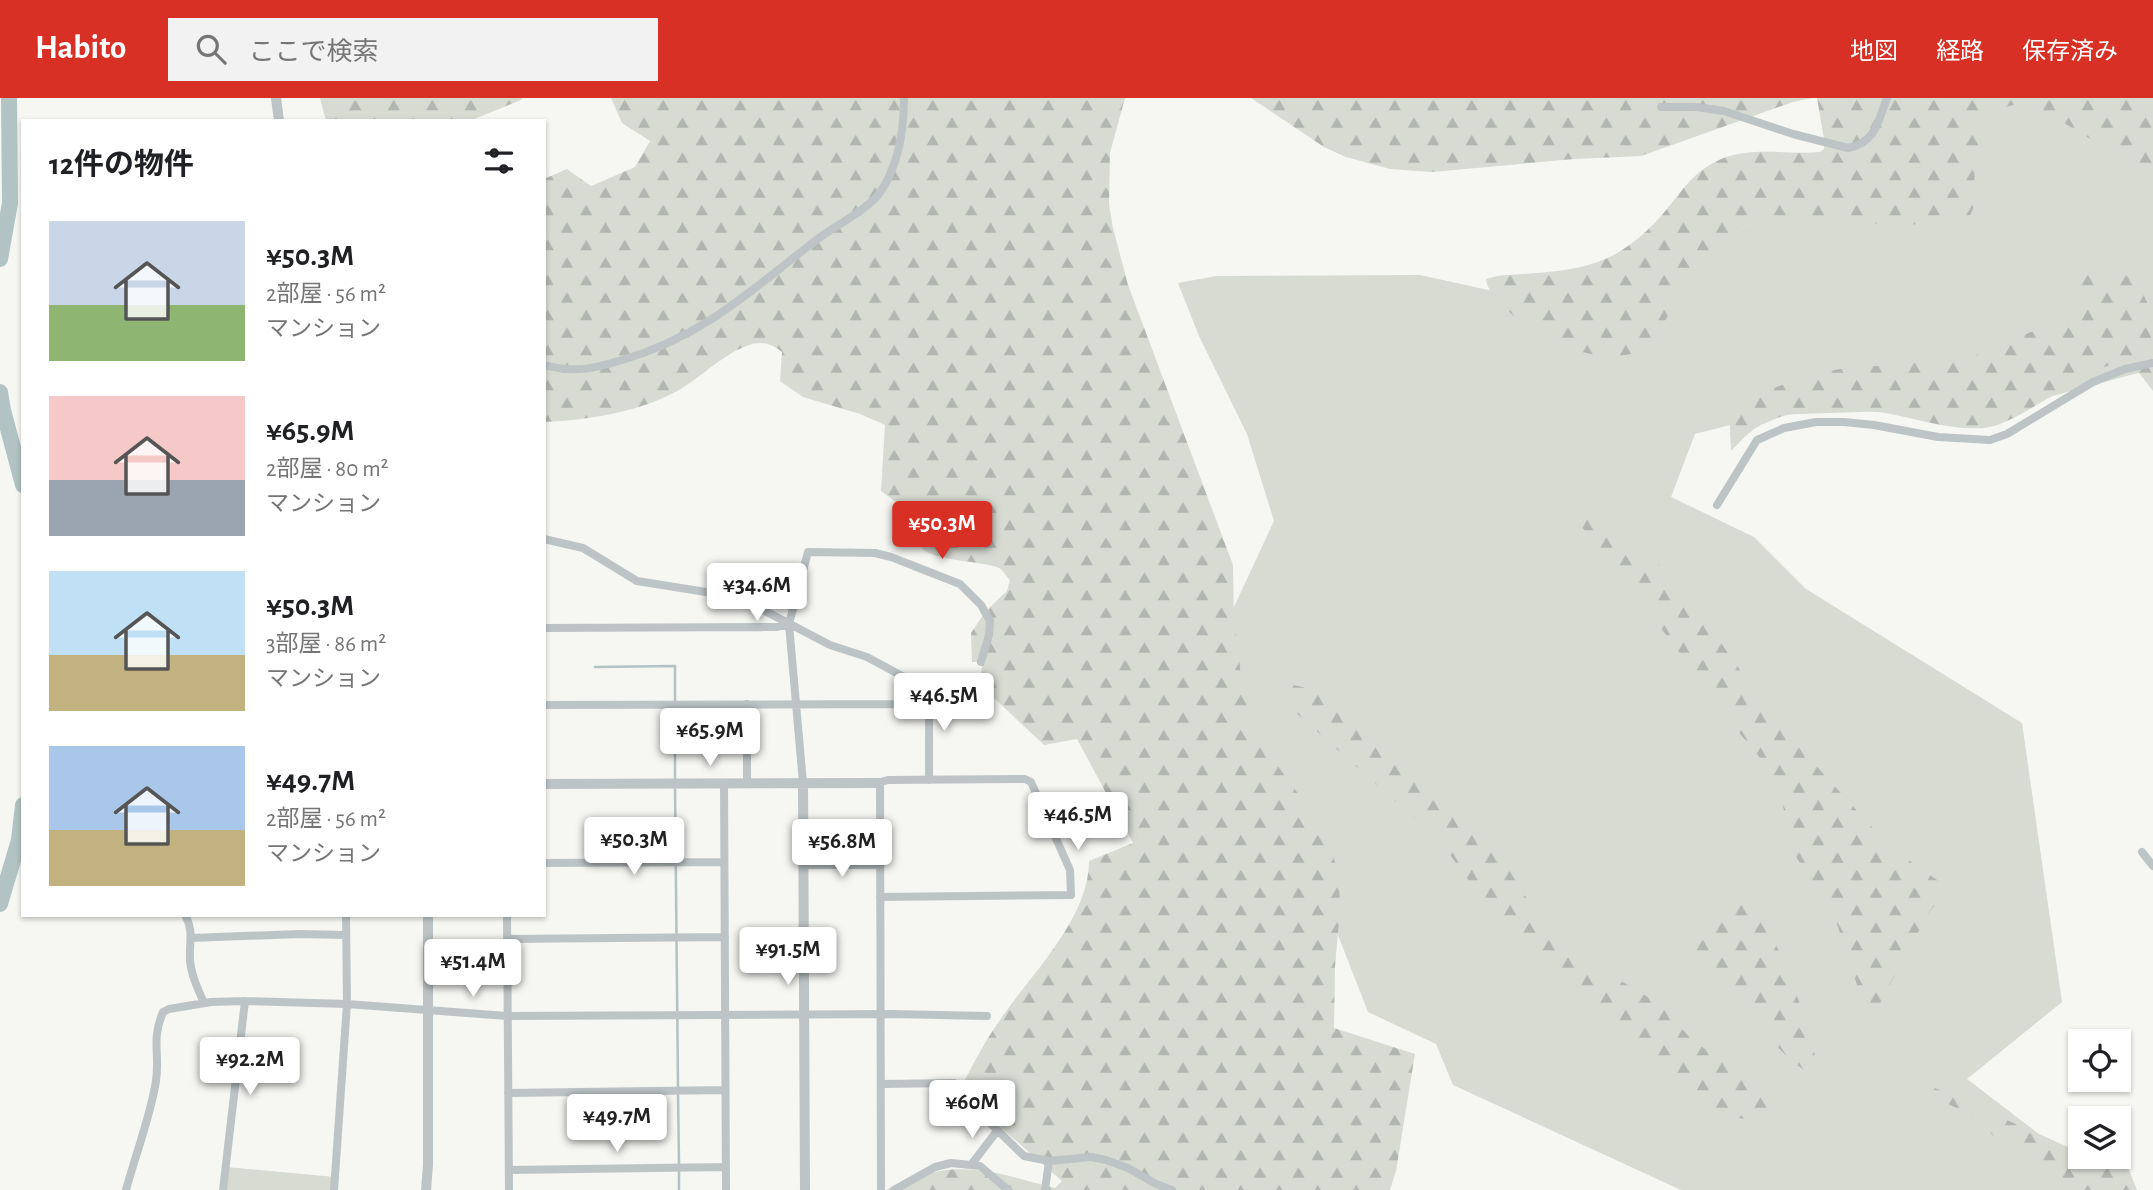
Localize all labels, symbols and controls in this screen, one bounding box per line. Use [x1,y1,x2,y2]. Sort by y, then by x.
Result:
search box [168,18,658,81]
icon: search [192,30,230,68]
text: Habito [35,32,126,65]
text: ここで検索 [248,39,378,65]
text: 地図 [1850,40,1898,64]
text: 経路 [1936,40,1984,64]
text: 保存済み [2022,40,2118,64]
icon: filters [480,142,518,180]
text: 12件の物件 [49,150,194,180]
text: ¥50.3M [266,241,354,271]
icon: home [105,249,189,333]
text: 2部屋 · 56 m² [266,283,386,306]
text: マンション [266,318,381,341]
text: ¥65.9M [266,416,355,446]
icon: home [105,424,189,508]
text: 2部屋 · 80 m² [266,458,389,481]
text: マンション [266,493,381,516]
pin: ¥50.3M [885,502,999,561]
text: ¥50.3M [908,512,976,535]
pin: ¥34.6M [700,564,814,623]
text: ¥34.6M [723,574,791,597]
text: ¥50.3M [266,591,354,621]
icon: home [105,599,189,683]
text: 3部屋 · 86 m² [266,633,386,656]
text: マンション [266,668,381,691]
pin: ¥46.5M [887,674,1001,733]
text: ¥46.5M [910,684,978,707]
pin: ¥65.9M [653,708,767,768]
text: ¥65.9M [676,719,744,742]
text: ¥49.7M [266,766,355,796]
icon: home [105,774,189,858]
pin: ¥46.5M [1021,792,1135,852]
text: ¥46.5M [1044,803,1112,826]
text: 2部屋 · 56 m² [266,808,386,831]
pin: ¥50.3M [577,818,691,877]
pin: ¥56.8M [785,820,899,879]
text: ¥50.3M [600,828,668,851]
text: ¥56.8M [808,830,876,853]
text: マンション [266,843,381,866]
pin: ¥91.5M [731,928,845,987]
text: ¥91.5M [755,938,821,961]
pin: ¥51.4M [416,940,530,999]
text: ¥51.4M [440,950,506,973]
map controls [2068,1029,2131,1169]
button: locate [2068,1029,2131,1092]
pin: ¥92.2M [193,1038,307,1097]
text: ¥92.2M [216,1048,284,1071]
pin: ¥60M [931,1080,1013,1140]
text: ¥60M [945,1091,999,1114]
pin: ¥49.7M [560,1094,674,1154]
text: ¥49.7M [583,1105,651,1128]
button: layers [2068,1106,2131,1169]

